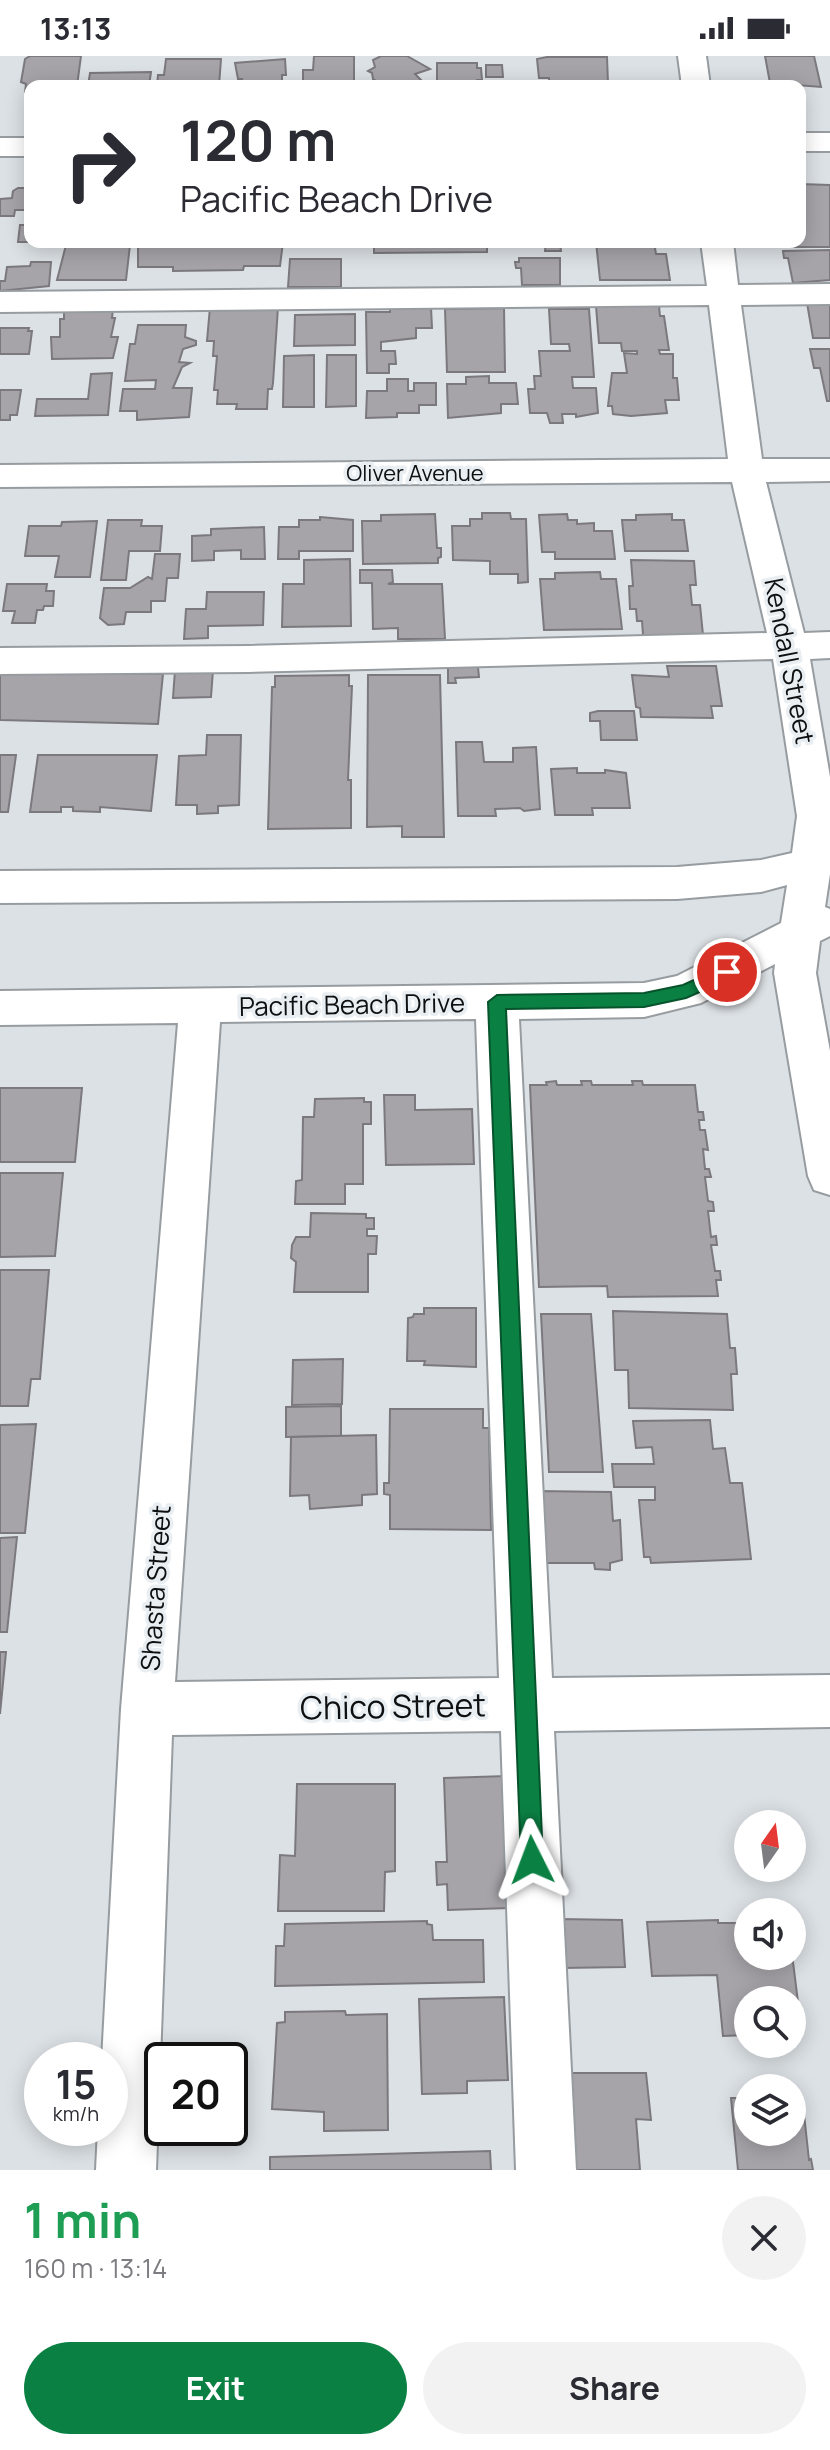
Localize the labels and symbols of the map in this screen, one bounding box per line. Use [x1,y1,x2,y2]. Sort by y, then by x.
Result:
street label: Oliver Avenue [346,458,484,488]
street label: Kendall Street [756,575,824,747]
pin [693,938,761,1006]
street label: Pacific Beach Drive [239,984,465,1024]
street label: Shasta Street [131,1504,179,1672]
street label: Chico Street [300,1682,486,1730]
north arrow [734,1810,806,1882]
position arrow [490,1818,574,1902]
speed limit sign: 20 [144,2042,248,2146]

